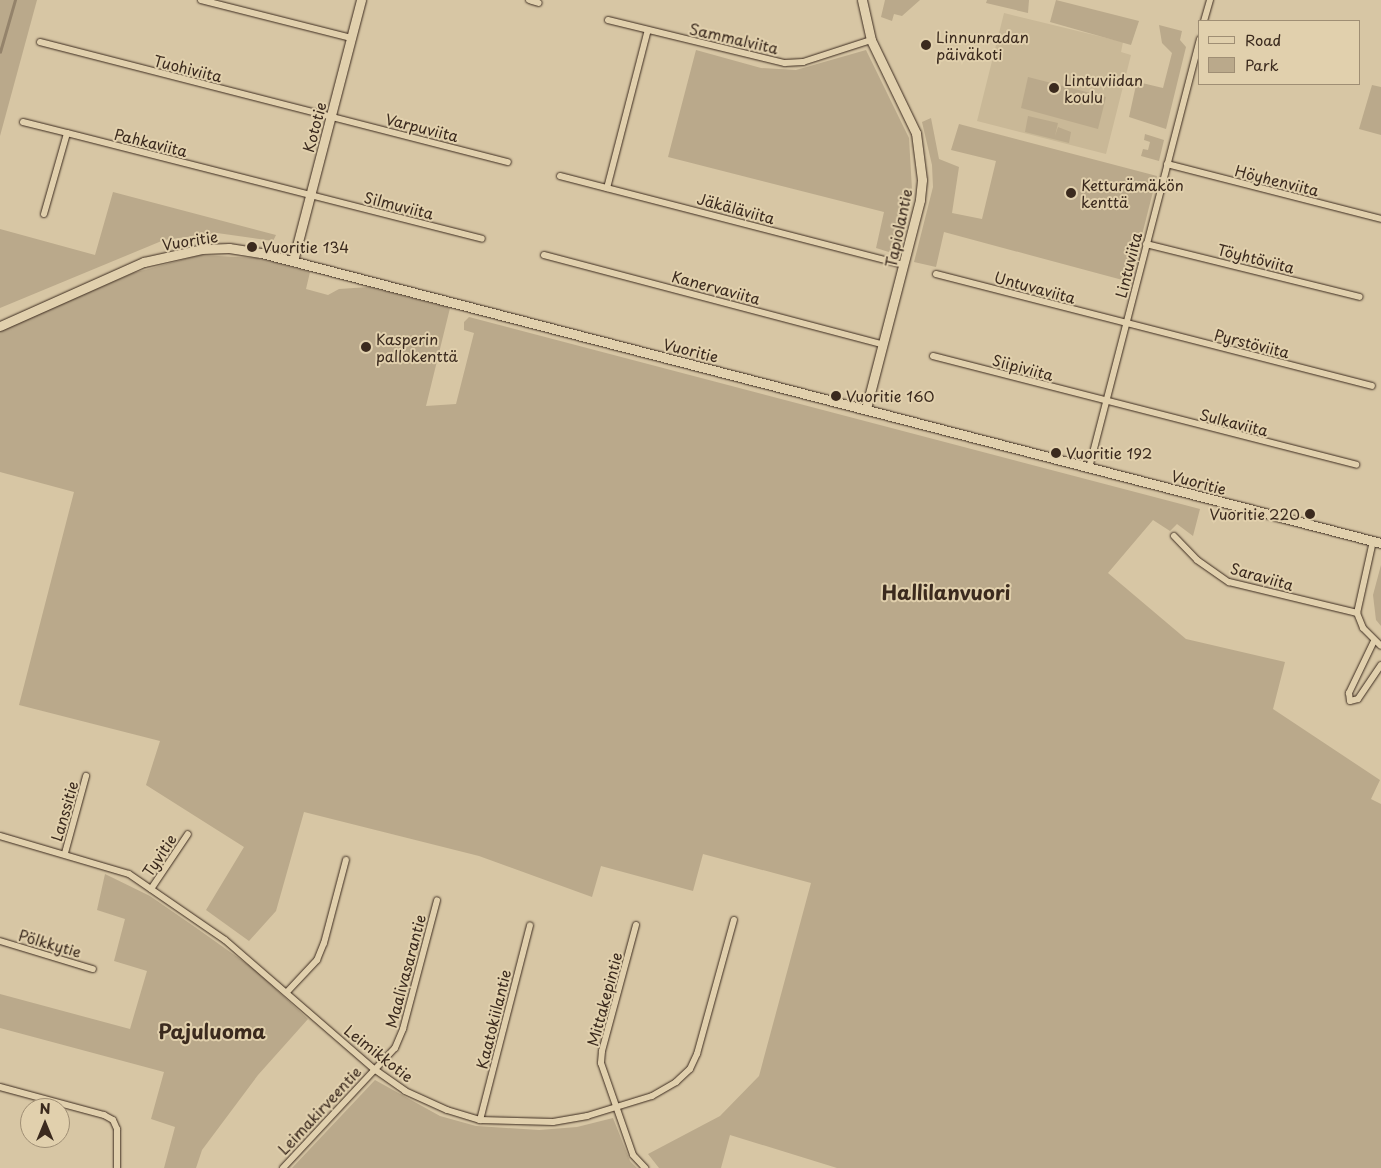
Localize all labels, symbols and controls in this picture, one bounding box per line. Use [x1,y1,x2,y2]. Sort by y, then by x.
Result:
street label: Sammalviita [688,19,780,57]
legend [1198,20,1361,85]
place label: Linnunradan päiväkoti [936,27,1029,62]
text: Road [1245,28,1281,51]
marker: Linnunradan päiväkoti [920,39,932,51]
street label: Tuohiviita [152,51,224,85]
text: Park [1245,53,1279,76]
place label: Lintuviidan koulu [1064,70,1143,105]
marker: Lintuviidan koulu [1048,82,1060,94]
street label: Kototie [299,100,329,154]
street label: Varpuviita [384,109,460,145]
street label: Pahkaviita [113,124,189,160]
street label: Höyhenviita [1233,161,1321,199]
place label: Ketturämäkön kenttä [1081,175,1184,210]
street label: Tapiolantie [881,187,915,269]
marker: Ketturämäkön kenttä [1065,187,1077,199]
street label: Silmuviita [362,188,436,222]
street label: Jäkäläviita [695,189,777,227]
street label: Vuoritie [161,227,219,253]
street label: Lintuviita [1111,230,1145,300]
place label: Vuoritie 134 [262,238,350,256]
street label: Töyhtöviita [1216,240,1296,276]
marker: Vuoritie 134 [246,241,258,253]
street label: Kanervaviita [670,267,762,307]
street label: Untuvaviita [992,268,1078,306]
street label: Pyrstöviita [1213,325,1291,361]
place label: Kasperin pallokenttä [376,329,458,364]
street label: Vuoritie [662,334,720,366]
marker: Kasperin pallokenttä [360,341,372,353]
street label: Siipiviita [991,350,1055,384]
place label: Vuoritie 160 [846,387,935,405]
marker: Vuoritie 160 [830,390,842,402]
street label: Sulkaviita [1198,405,1270,439]
place label: Vuoritie 192 [1066,444,1153,462]
marker: Vuoritie 192 [1050,447,1062,459]
street label: Vuoritie [1170,466,1228,498]
place label: Vuoritie 220 [1208,505,1300,523]
marker: Vuoritie 220 [1304,508,1316,520]
street label: Saraviita [1228,558,1296,594]
district label: Hallilanvuori [882,580,1010,604]
street label: Lanssitie [47,779,81,843]
street label: Tyvitie [138,830,180,880]
street label: Maalivasarantie [381,912,429,1030]
street label: Pölkkytie [16,925,84,961]
street label: Mittakepintie [583,950,625,1048]
street label: Kaatokiilantie [472,967,514,1071]
district label: Pajuluoma [158,1019,266,1043]
street label: Leimikkotie [341,1021,417,1085]
street label: Leimakirveentie [274,1062,364,1158]
north arrow [20,1098,70,1148]
text: N [39,1098,51,1119]

